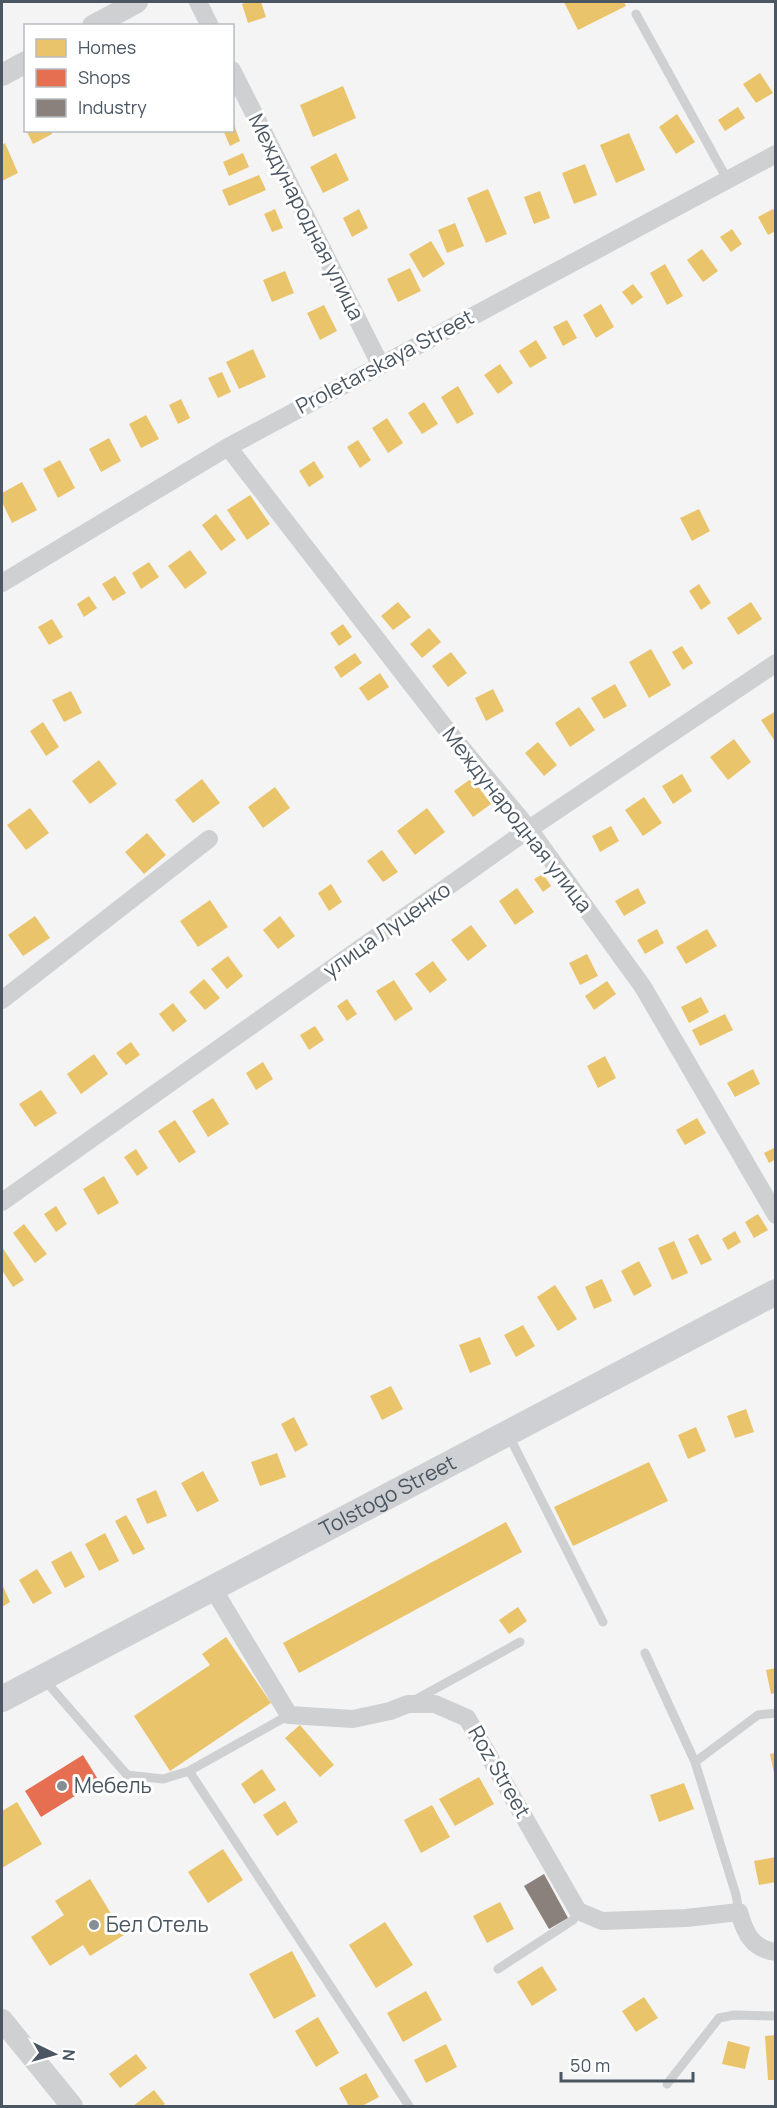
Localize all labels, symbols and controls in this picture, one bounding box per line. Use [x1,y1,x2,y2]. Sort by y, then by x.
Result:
legend [24,24,234,132]
text: Homes [78,35,136,59]
text: Shops [78,65,130,89]
text: Industry [78,95,147,119]
street label: Международная улица [243,109,371,325]
street label: Proletarskaya Street [291,302,478,420]
street label: Международная улица [437,721,599,918]
street label: улица Луценко [317,875,456,984]
street label: Tolstogo Street [314,1448,461,1543]
street label: Roz Street [462,1720,538,1823]
place label: Мебель [74,1771,152,1799]
marker: Мебель [55,1779,69,1793]
place label: Бел Отель [106,1910,209,1938]
marker: Бел Отель [87,1918,101,1932]
north arrow [24,2024,84,2084]
scale bar [561,2045,693,2083]
text: N [57,2049,80,2062]
text: 50 m [570,2053,610,2077]

